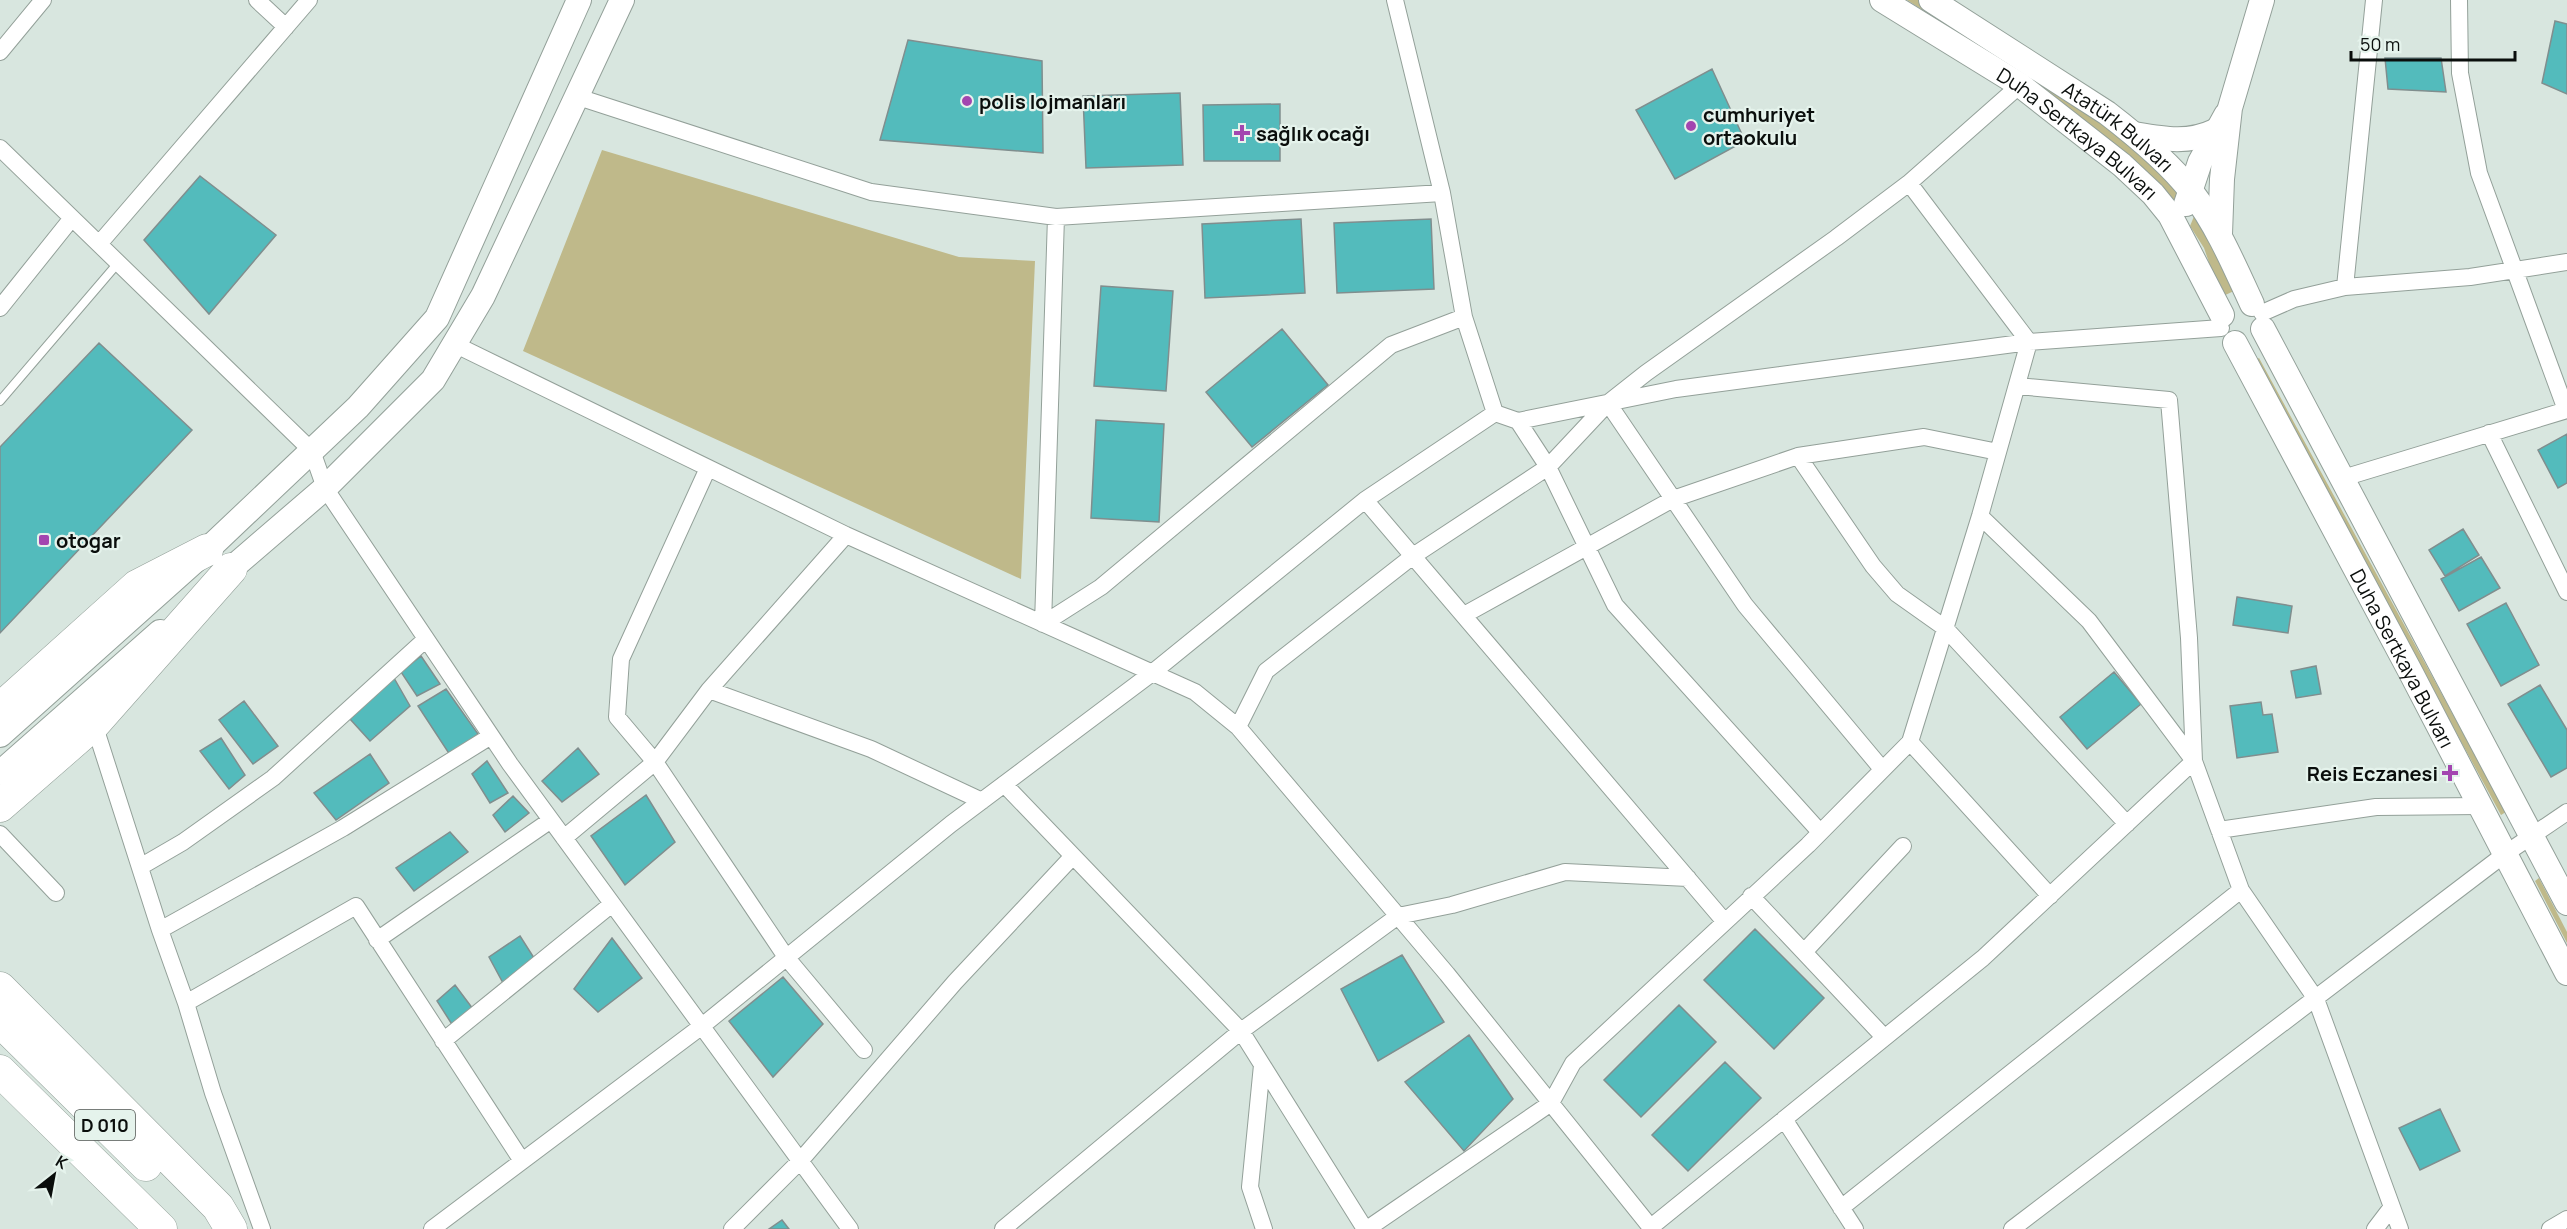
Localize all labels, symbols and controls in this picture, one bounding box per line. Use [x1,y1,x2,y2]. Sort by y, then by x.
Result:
scale bar [2351,24,2514,62]
text: 50 m [2360,32,2400,56]
street label: Duha Sertkaya Bulvarı [1992,61,2164,205]
street label: Atatürk Bulvarı [2058,75,2180,177]
place label: polis lojmanları [979,88,1126,115]
marker: polis lojmanları [960,94,974,108]
place label: cumhuriyet ortaokulu [1703,101,1815,151]
marker: cumhuriyet ortaokulu [1684,119,1698,133]
place label: sağlık ocağı [1256,120,1370,147]
marker: sağlık ocağı [1233,124,1251,142]
place label: otogar [56,527,121,554]
marker: otogar [37,533,51,547]
street label: Duha Sertkaya Bulvarı [2344,564,2461,752]
place label: Reis Eczanesi [2307,760,2438,787]
marker: Reis Eczanesi [2443,766,2457,780]
road number: D 010 [75,1110,135,1140]
north arrow [24,1145,84,1205]
text: K [52,1150,72,1175]

